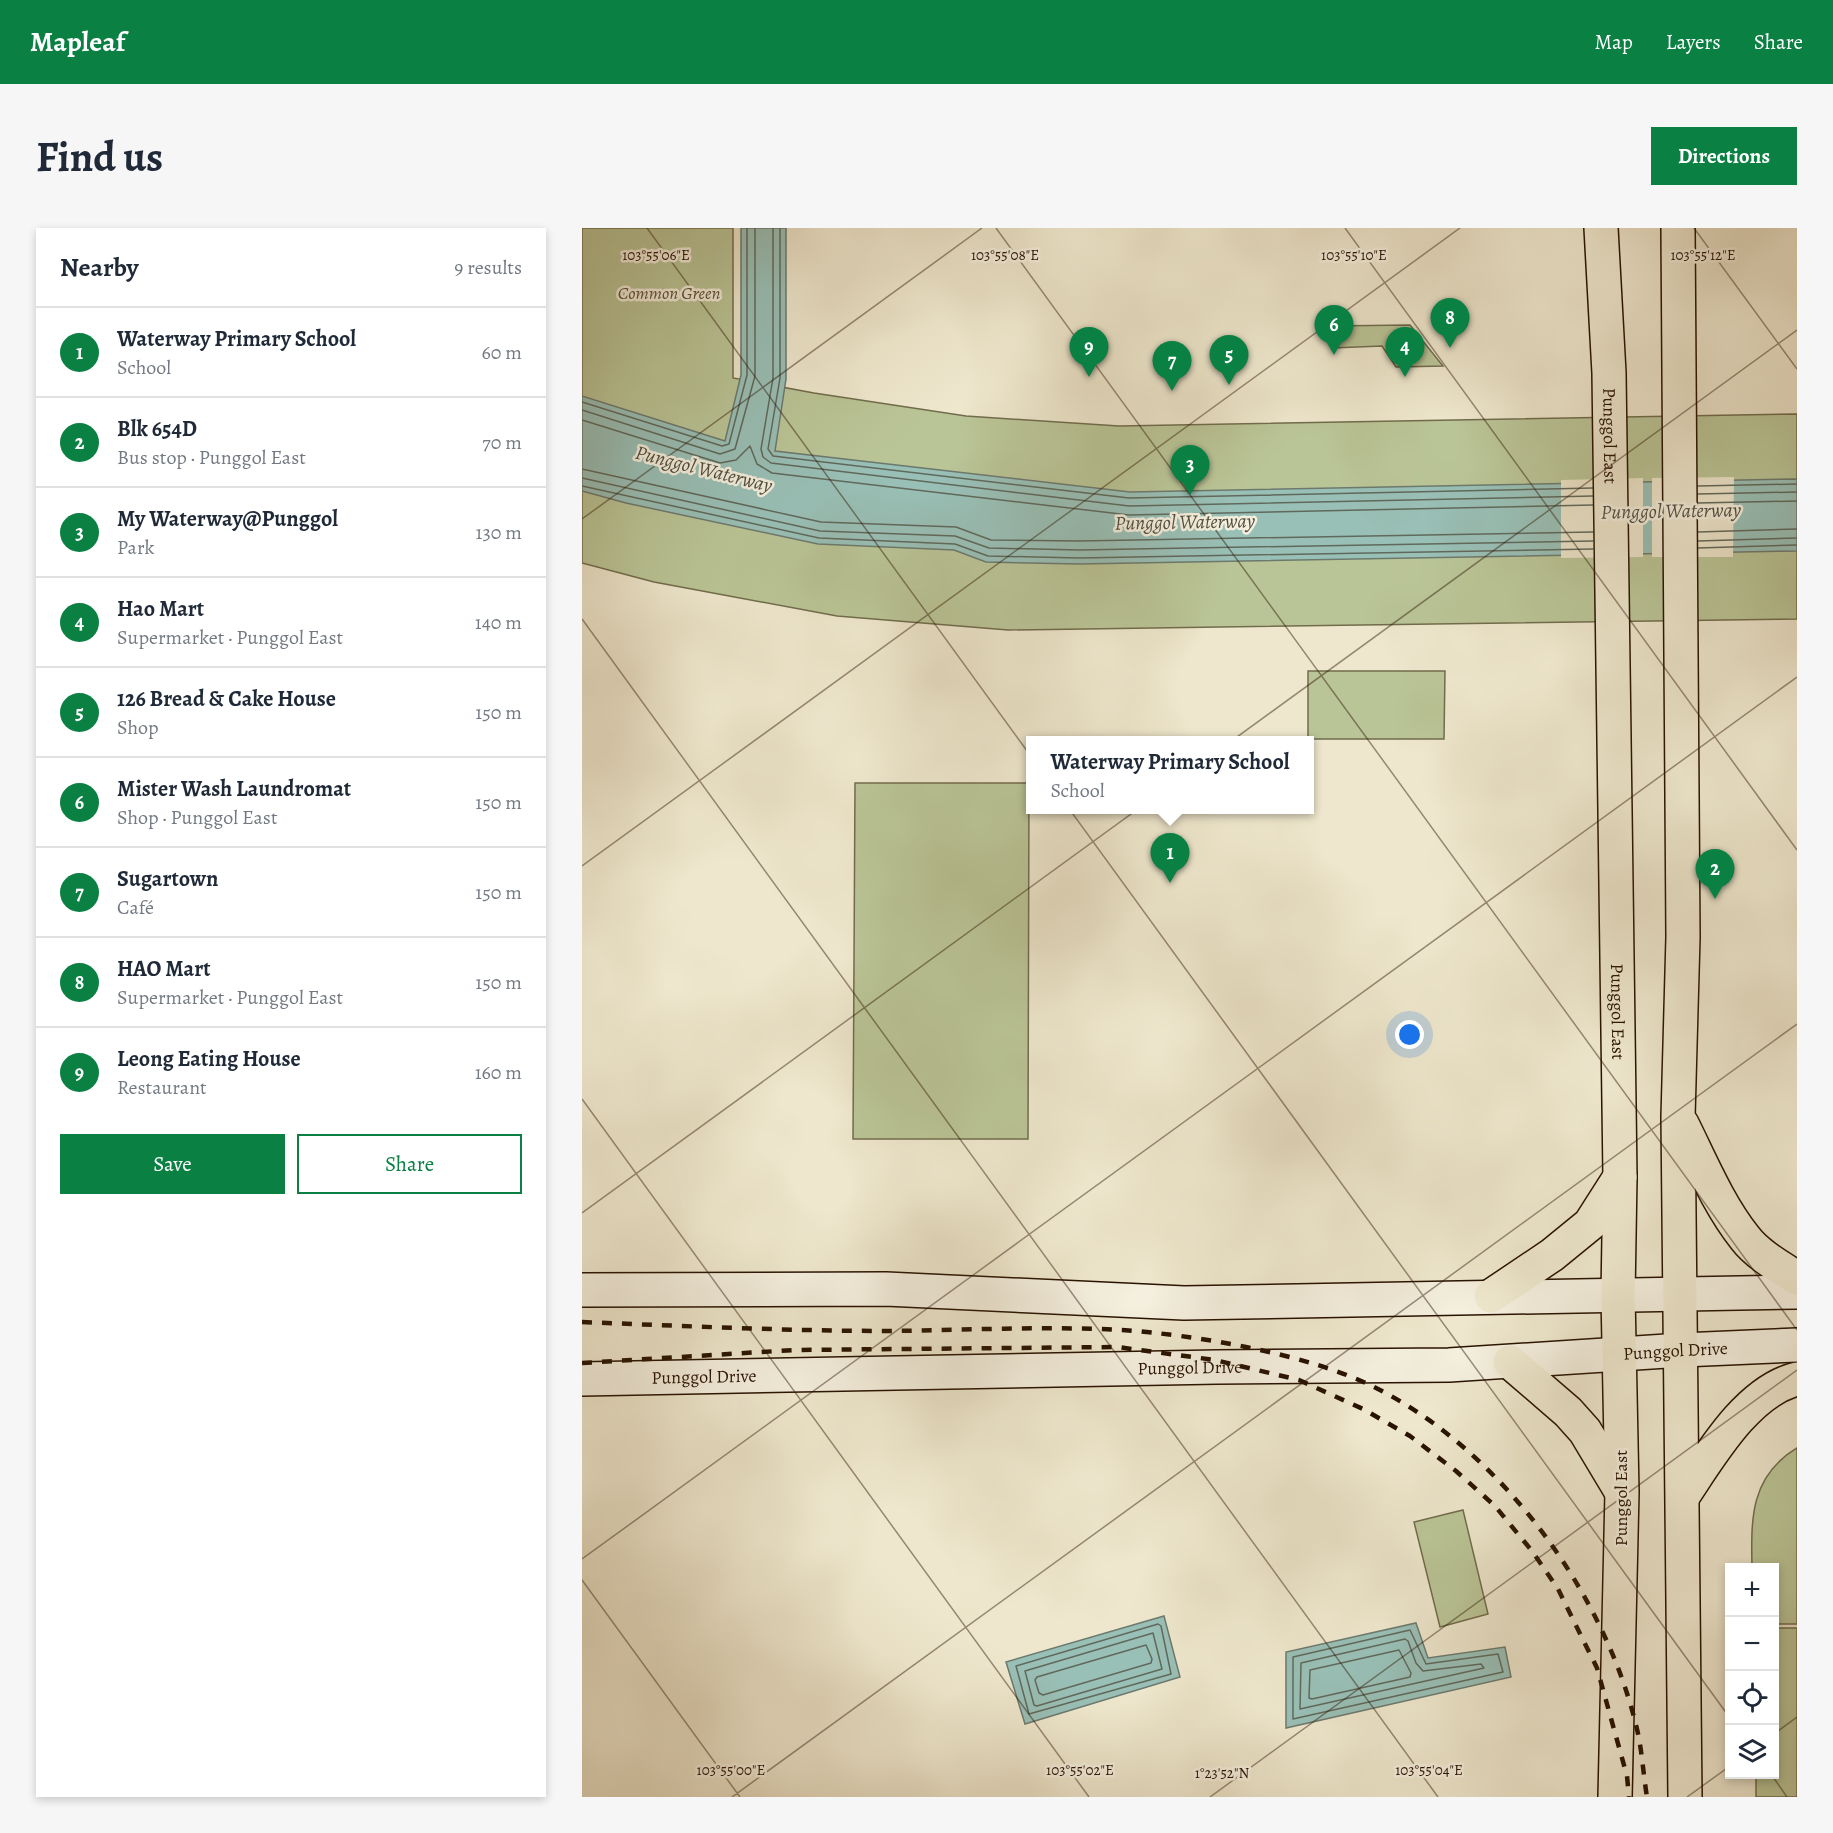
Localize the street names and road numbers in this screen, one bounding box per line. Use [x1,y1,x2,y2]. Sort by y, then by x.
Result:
street label: Punggol East [1597,387,1623,484]
street label: Punggol East [1605,963,1630,1060]
street label: Punggol Drive [1622,1336,1728,1366]
street label: Punggol Drive [1137,1355,1242,1381]
street label: Punggol Drive [651,1364,757,1390]
street label: Punggol East [1609,1450,1633,1546]

